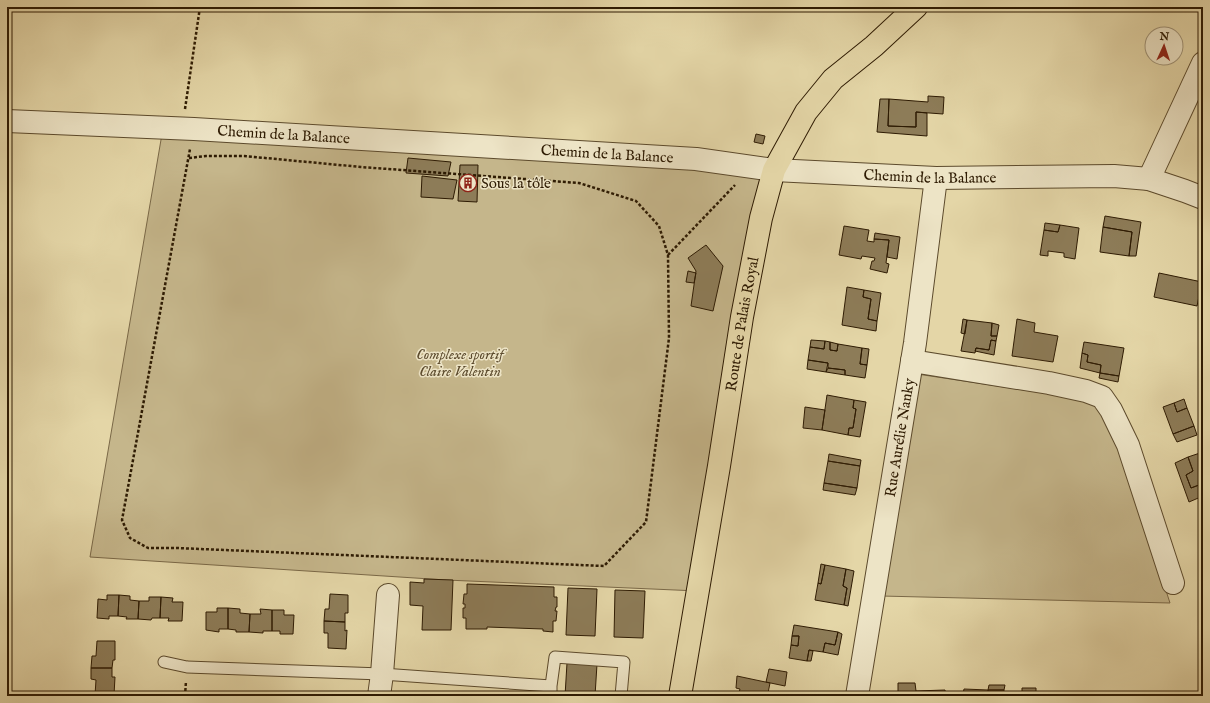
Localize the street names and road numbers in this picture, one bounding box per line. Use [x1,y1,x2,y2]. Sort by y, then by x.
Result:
street label: Chemin de la Balance [217,121,351,148]
street label: Chemin de la Balance [540,140,674,167]
street label: Chemin de la Balance [863,165,997,188]
street label: Route de Palais Royal [721,254,763,393]
street label: Rue Aurélie Nanky [880,376,919,498]

